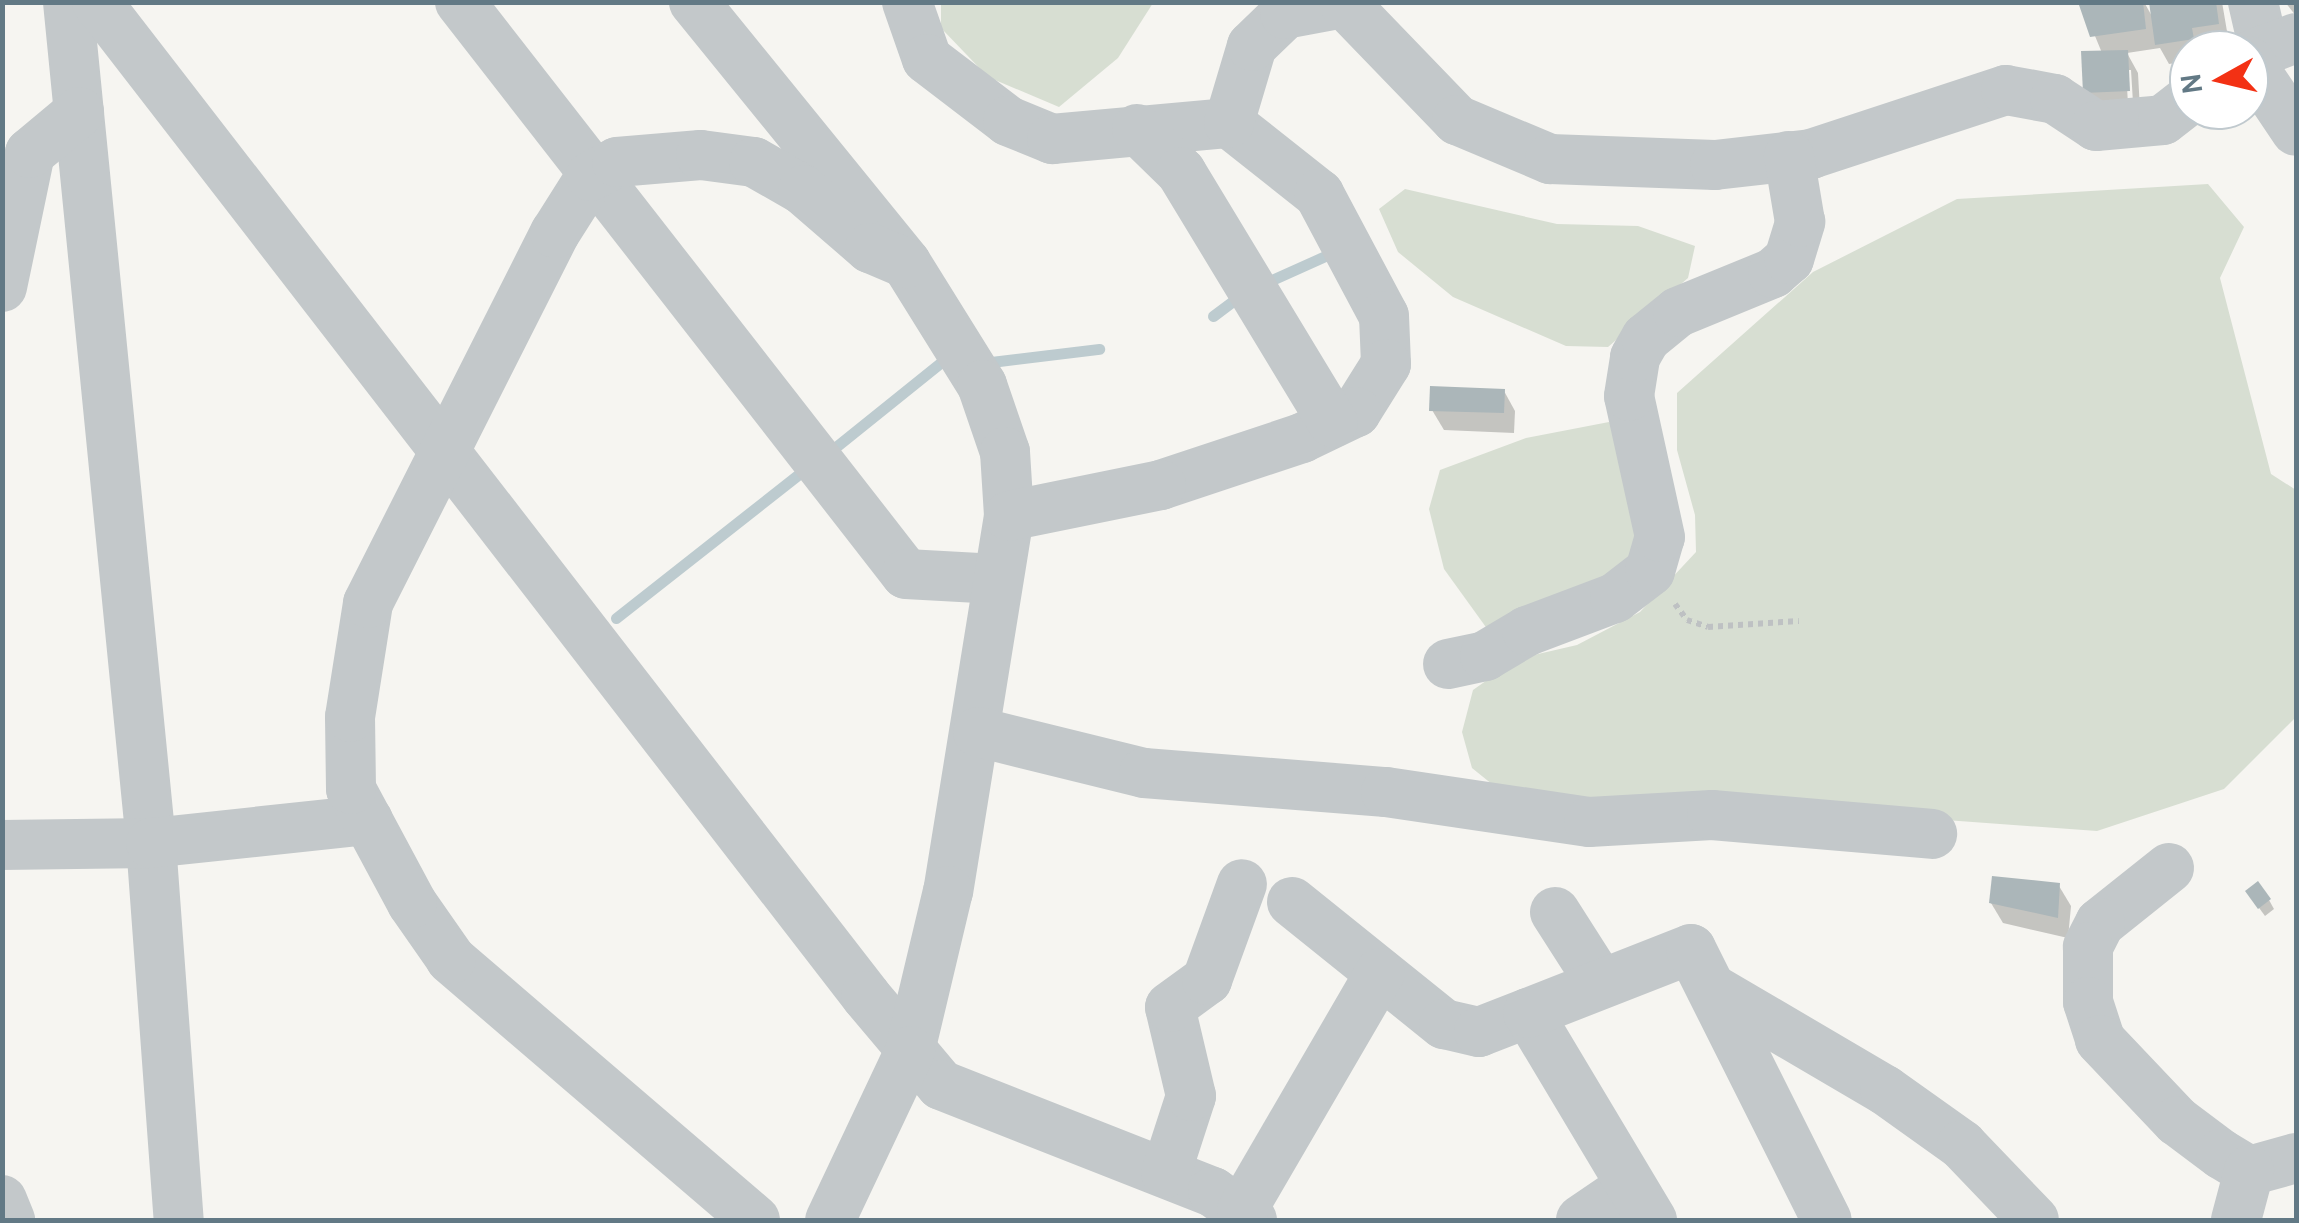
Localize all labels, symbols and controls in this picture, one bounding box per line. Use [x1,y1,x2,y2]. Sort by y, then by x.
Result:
north arrow [2169,30,2269,130]
text: N [2173,72,2209,96]

